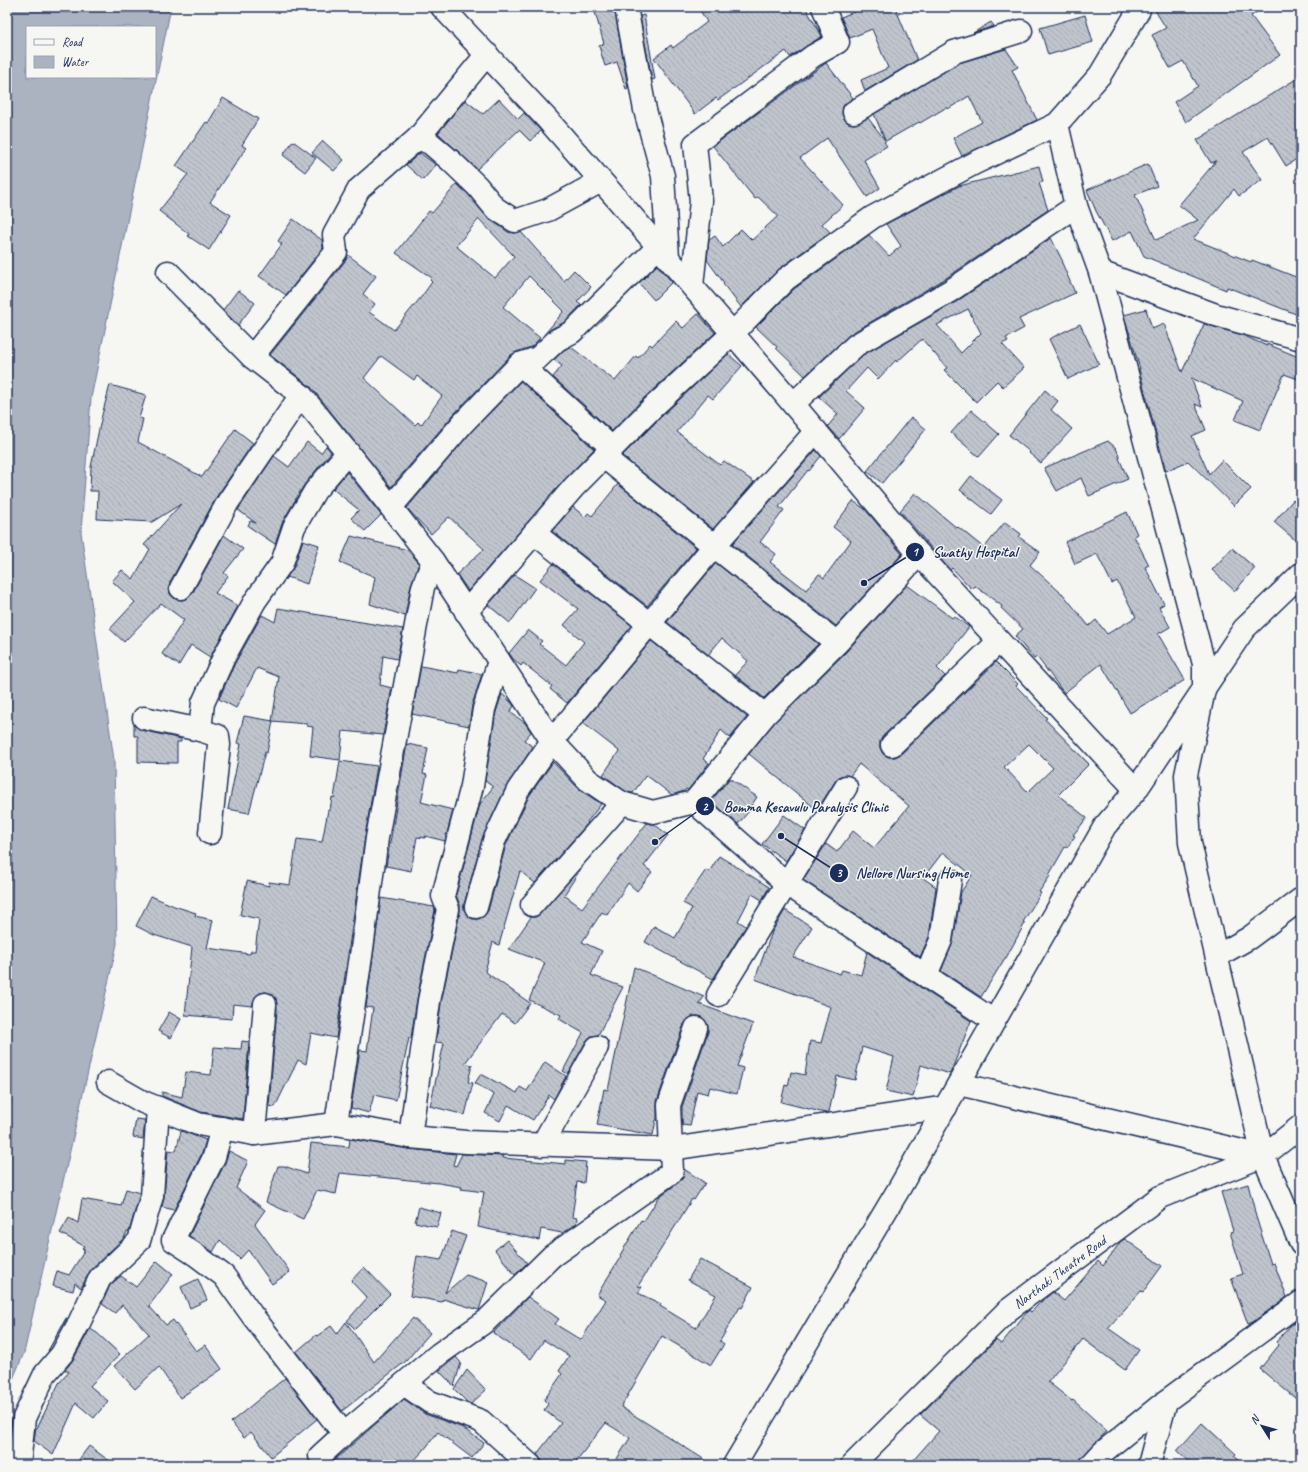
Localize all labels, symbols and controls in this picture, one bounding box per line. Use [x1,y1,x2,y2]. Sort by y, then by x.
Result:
legend [26,26,156,78]
text: Road [62,34,84,50]
text: Water [62,54,90,70]
callout: Swathy Hospital [905,539,1025,566]
text: Swathy Hospital [933,543,1020,562]
text: 1 [912,544,919,560]
callout: Bomma Kesavulu Paralysis Clinic [695,793,896,820]
text: Bomma Kesavulu Paralysis Clinic [724,798,890,817]
text: 2 [702,799,709,815]
callout: Nellore Nursing Home [829,860,976,887]
text: Nellore Nursing Home [856,864,970,883]
text: 3 [836,865,843,881]
street label: Narthaki Theatre Road [1010,1230,1111,1312]
north arrow [1242,1406,1282,1446]
text: N [1246,1411,1263,1427]

